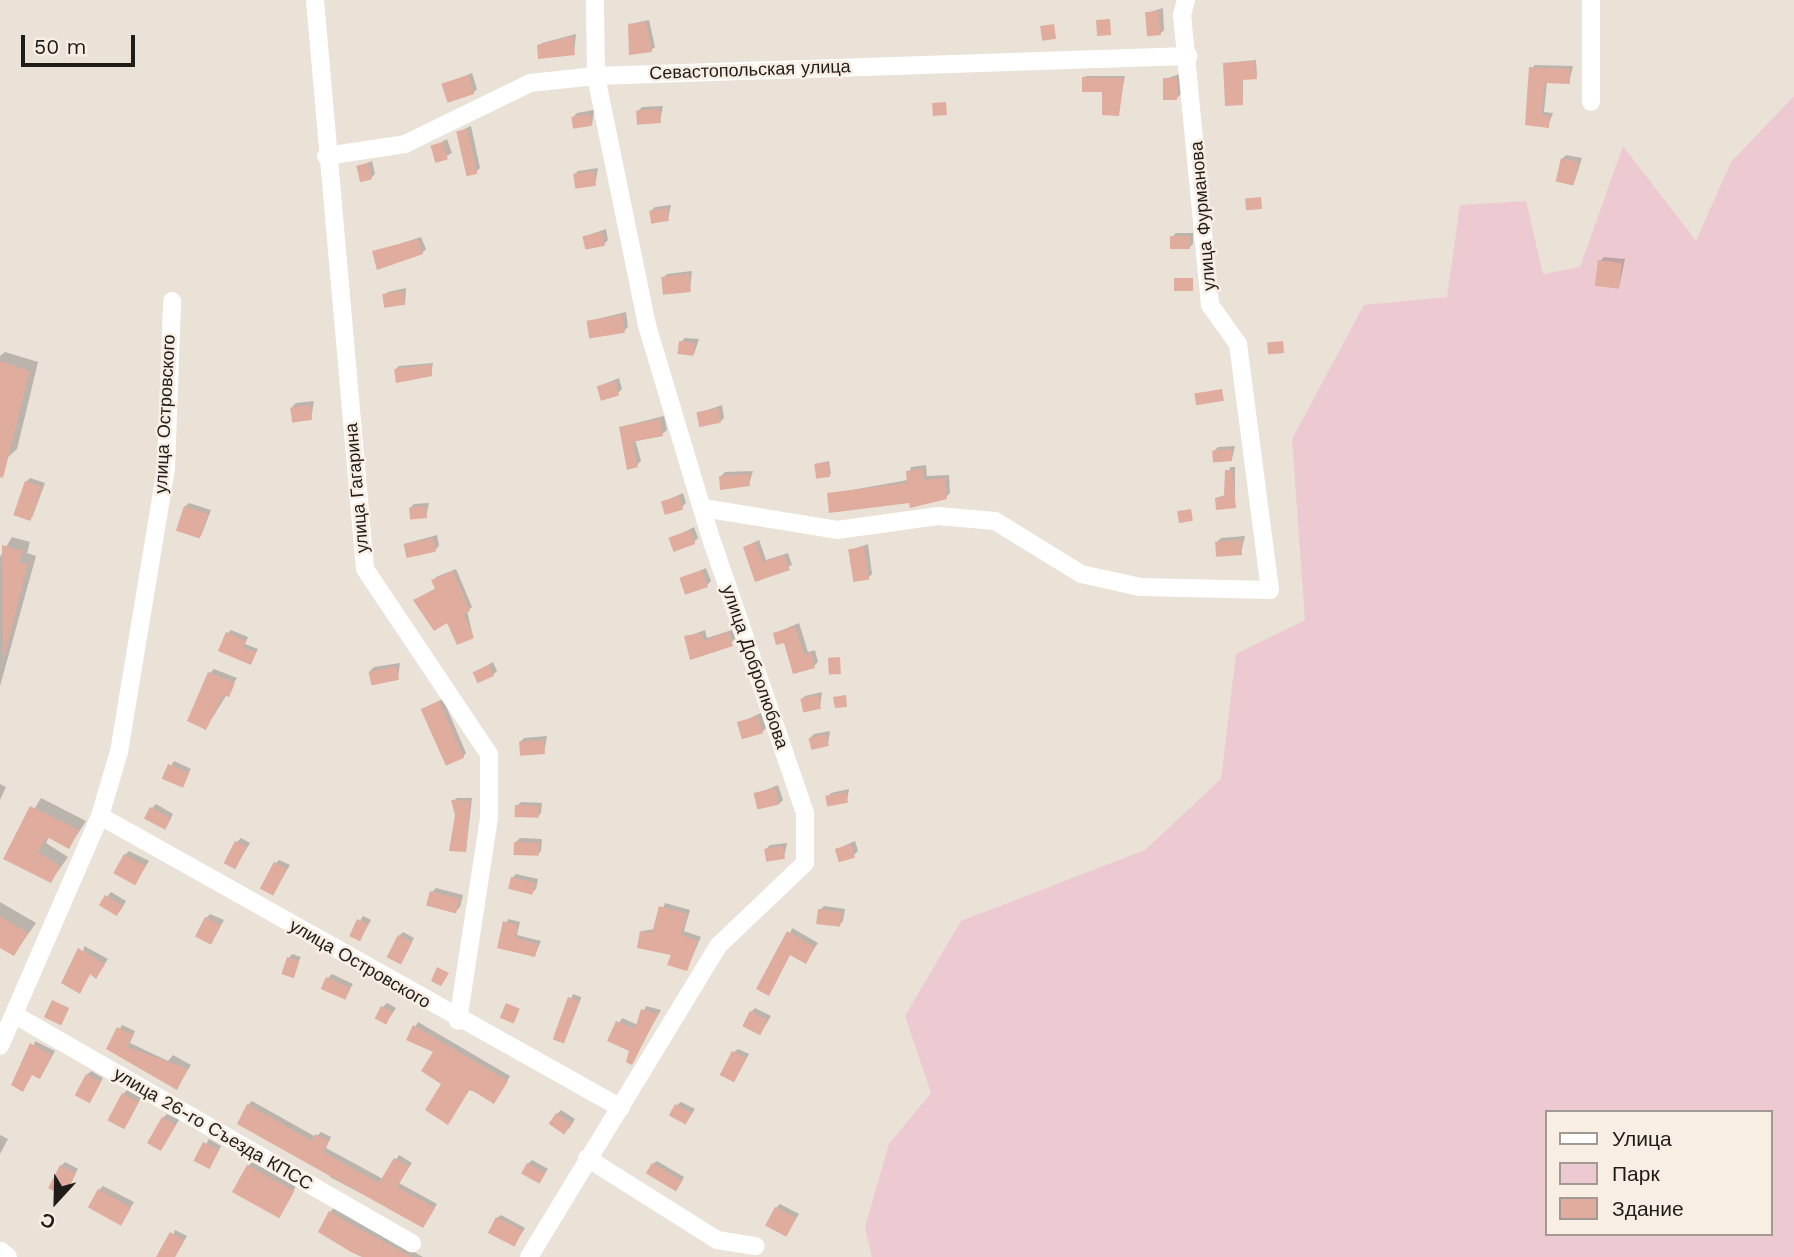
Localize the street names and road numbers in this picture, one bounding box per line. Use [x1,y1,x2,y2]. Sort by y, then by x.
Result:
street label: Севастопольская улица [649,56,851,84]
street label: улица Фурманова [1186,140,1220,292]
street label: улица Островского [150,334,180,494]
street label: улица Гагарина [341,422,373,554]
street label: улица Добролюбова [717,582,793,752]
street label: улица Островского [286,915,434,1013]
street label: улица 26-го Съезда КПСС [110,1063,316,1195]

